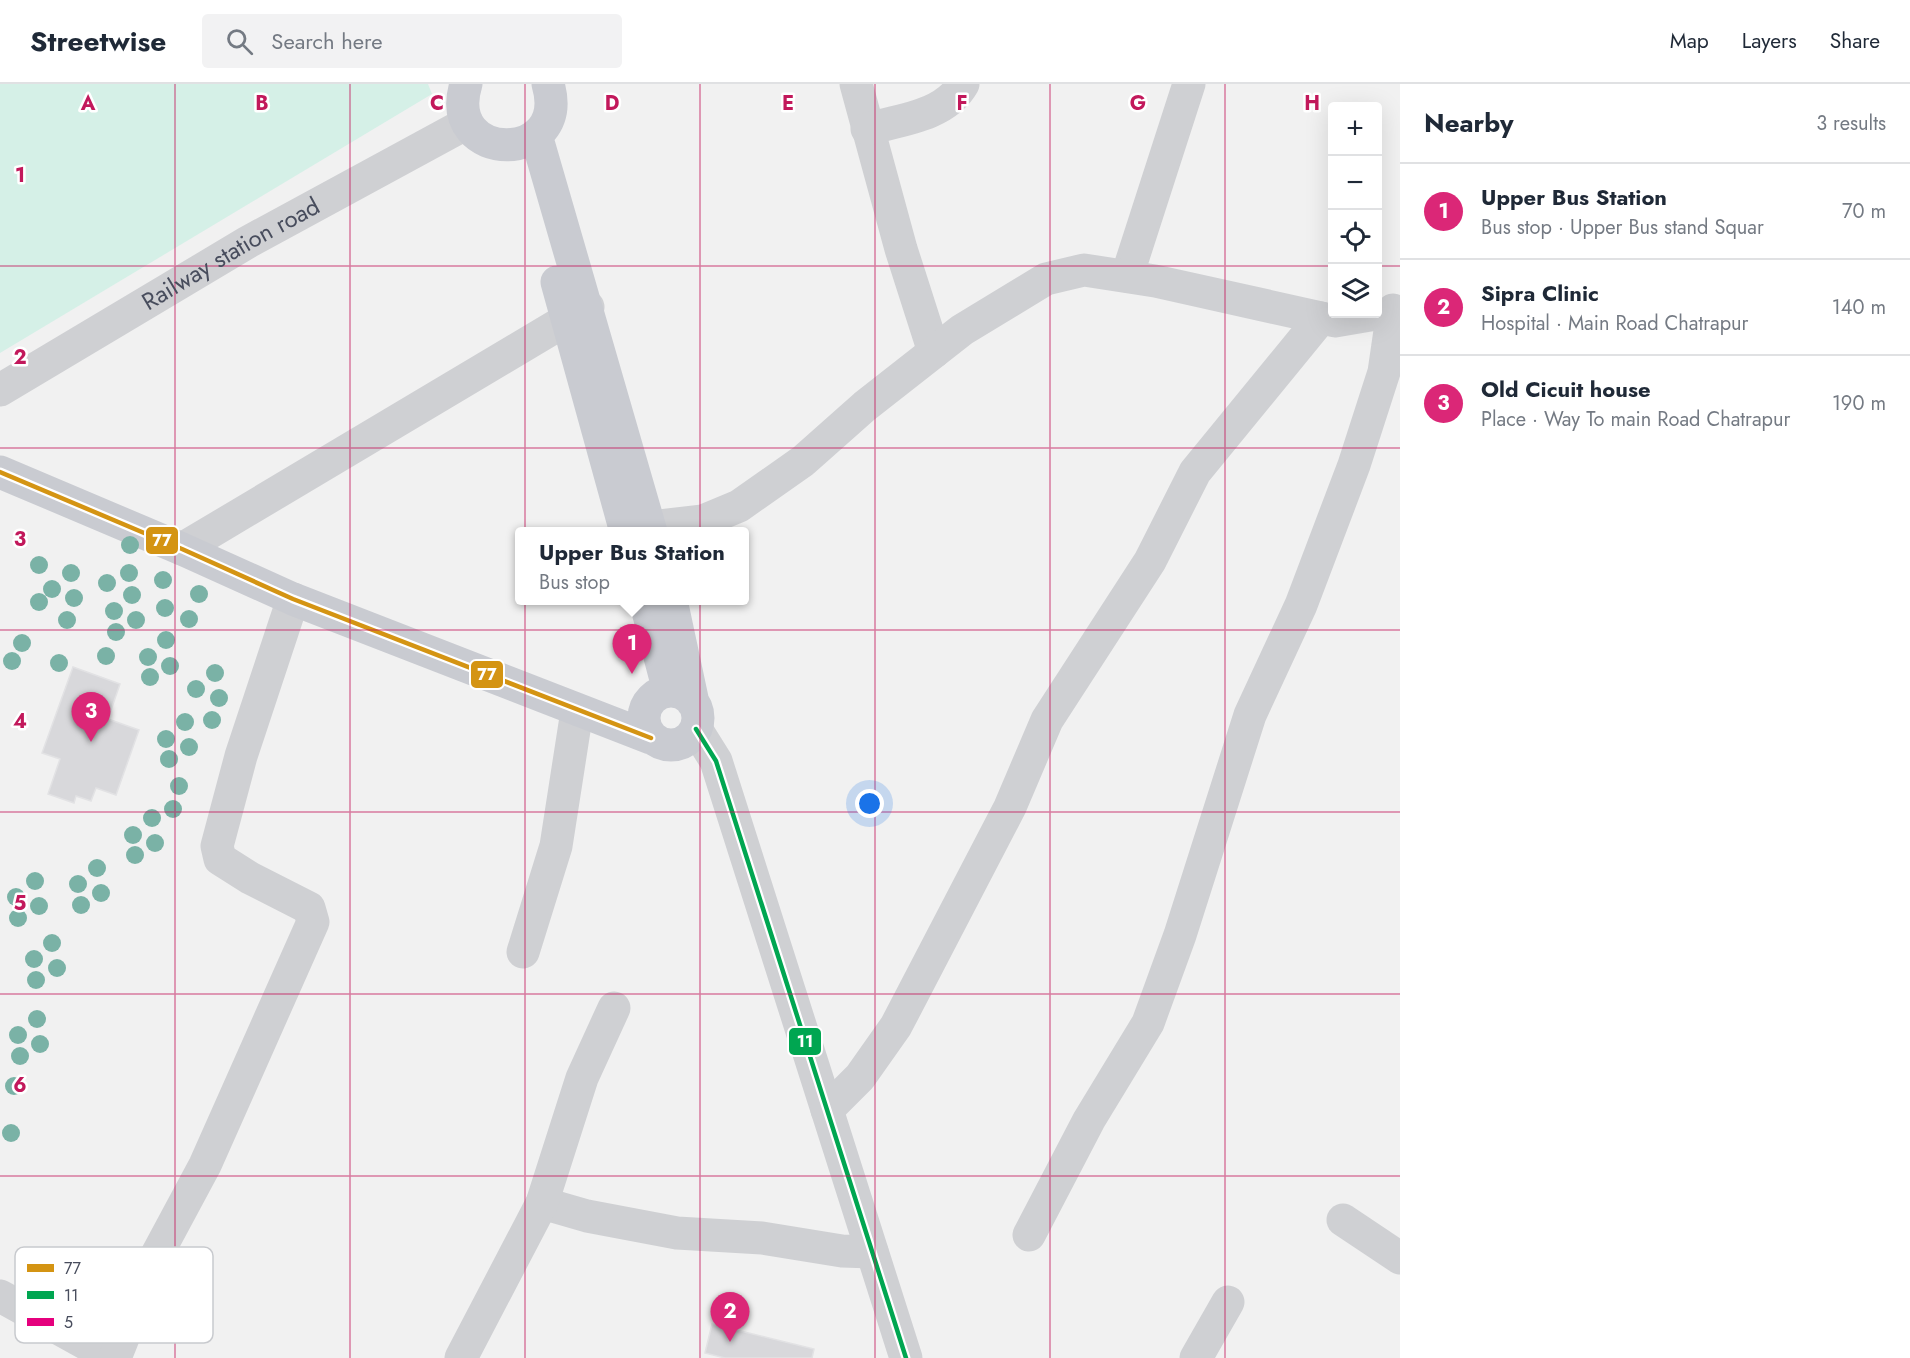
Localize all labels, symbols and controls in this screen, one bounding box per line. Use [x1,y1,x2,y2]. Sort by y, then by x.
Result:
search box [202,14,622,68]
text: Streetwise [30,21,166,62]
icon: search [223,25,256,58]
text: Search here [271,25,383,57]
text: Map [1670,26,1709,56]
text: Layers [1742,26,1797,56]
text: Share [1830,26,1880,56]
text: A [80,89,96,118]
text: B [255,89,269,118]
text: C [430,89,444,118]
text: D [605,89,619,118]
text: E [782,89,794,118]
text: F [956,89,968,118]
text: G [1130,89,1146,118]
text: H [1304,89,1320,118]
map controls [1328,102,1382,318]
button: + [1328,102,1382,156]
text: Nearby [1424,104,1513,142]
text: 3 results [1816,109,1886,138]
button: − [1328,156,1382,210]
text: 1 [15,161,25,190]
text: Upper Bus Station [1481,181,1667,213]
street label: Railway station road [135,188,326,319]
text: 1 [1438,197,1449,226]
text: 70 m [1842,197,1886,226]
button: locate [1328,210,1382,264]
text: Bus stop · Upper Bus stand Squar [1481,213,1764,242]
button: layers [1328,264,1382,318]
text: Sipra Clinic [1481,277,1599,309]
text: 2 [1437,293,1450,322]
text: 140 m [1832,293,1886,322]
text: Hospital · Main Road Chatrapur [1481,309,1748,338]
text: 2 [13,343,27,372]
text: Old Cicuit house [1481,373,1651,405]
text: 3 [1437,389,1450,418]
text: 190 m [1832,389,1886,418]
text: Place · Way To main Road Chatrapur [1481,405,1790,434]
text: 3 [14,525,26,554]
line badge: 77 [145,526,179,555]
popup [515,527,749,605]
text: 77 [152,529,172,552]
text: Upper Bus Station [539,536,725,568]
text: Bus stop [539,568,610,597]
pin: 1 [612,624,652,674]
line badge: 77 [470,660,504,689]
text: 77 [477,663,497,686]
pin: 3 [72,692,110,742]
text: 4 [13,707,27,736]
your location [855,789,884,818]
text: 5 [14,889,27,918]
line badge: 11 [788,1027,822,1056]
text: 11 [797,1030,813,1053]
text: 6 [13,1071,27,1100]
legend [15,1247,213,1343]
text: 77 [64,1257,81,1280]
text: 11 [64,1284,78,1307]
pin: 2 [710,1292,750,1342]
text: 5 [64,1311,73,1334]

